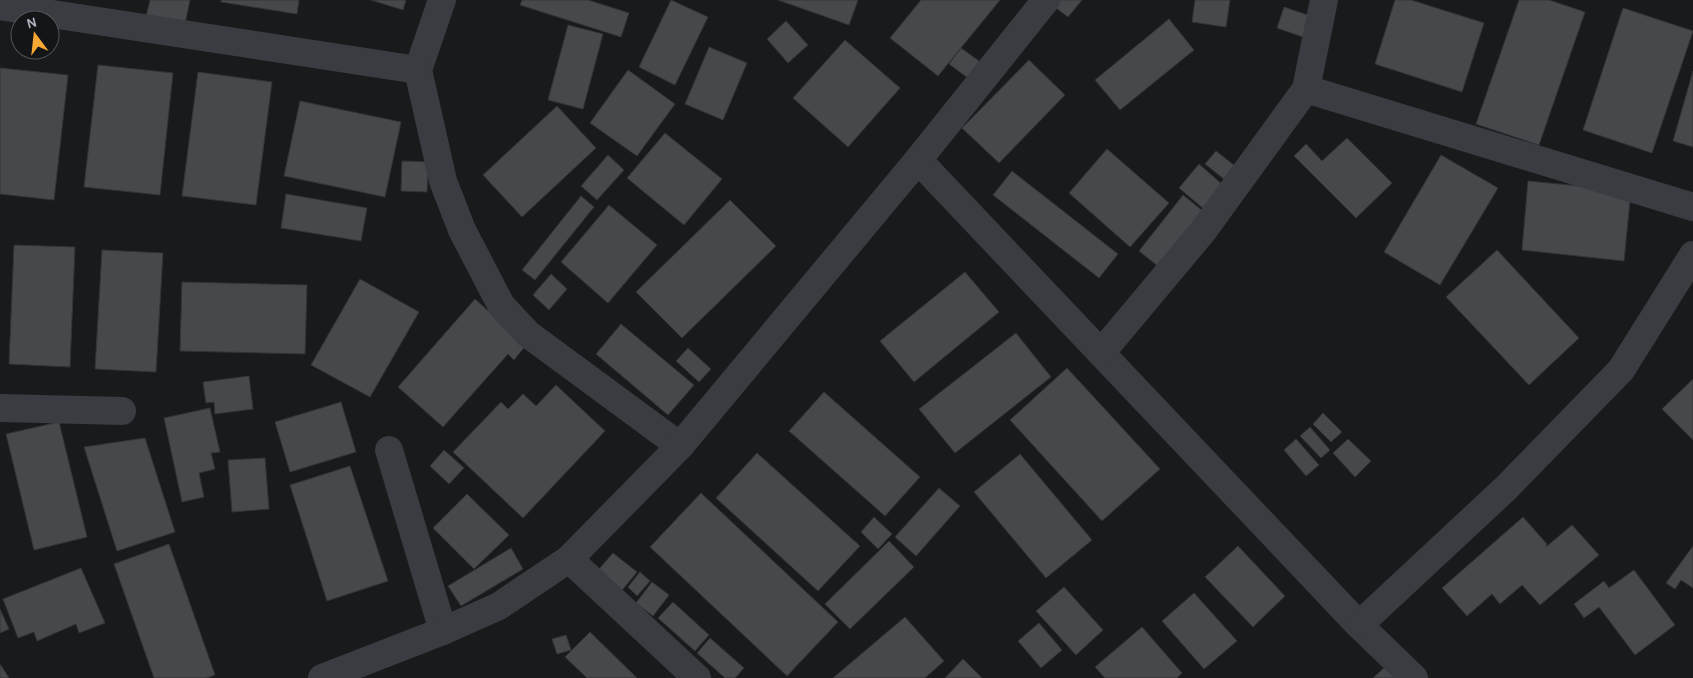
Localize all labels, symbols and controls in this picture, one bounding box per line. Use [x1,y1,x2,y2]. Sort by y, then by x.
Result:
north arrow [10,10,60,60]
text: N [25,13,39,32]

